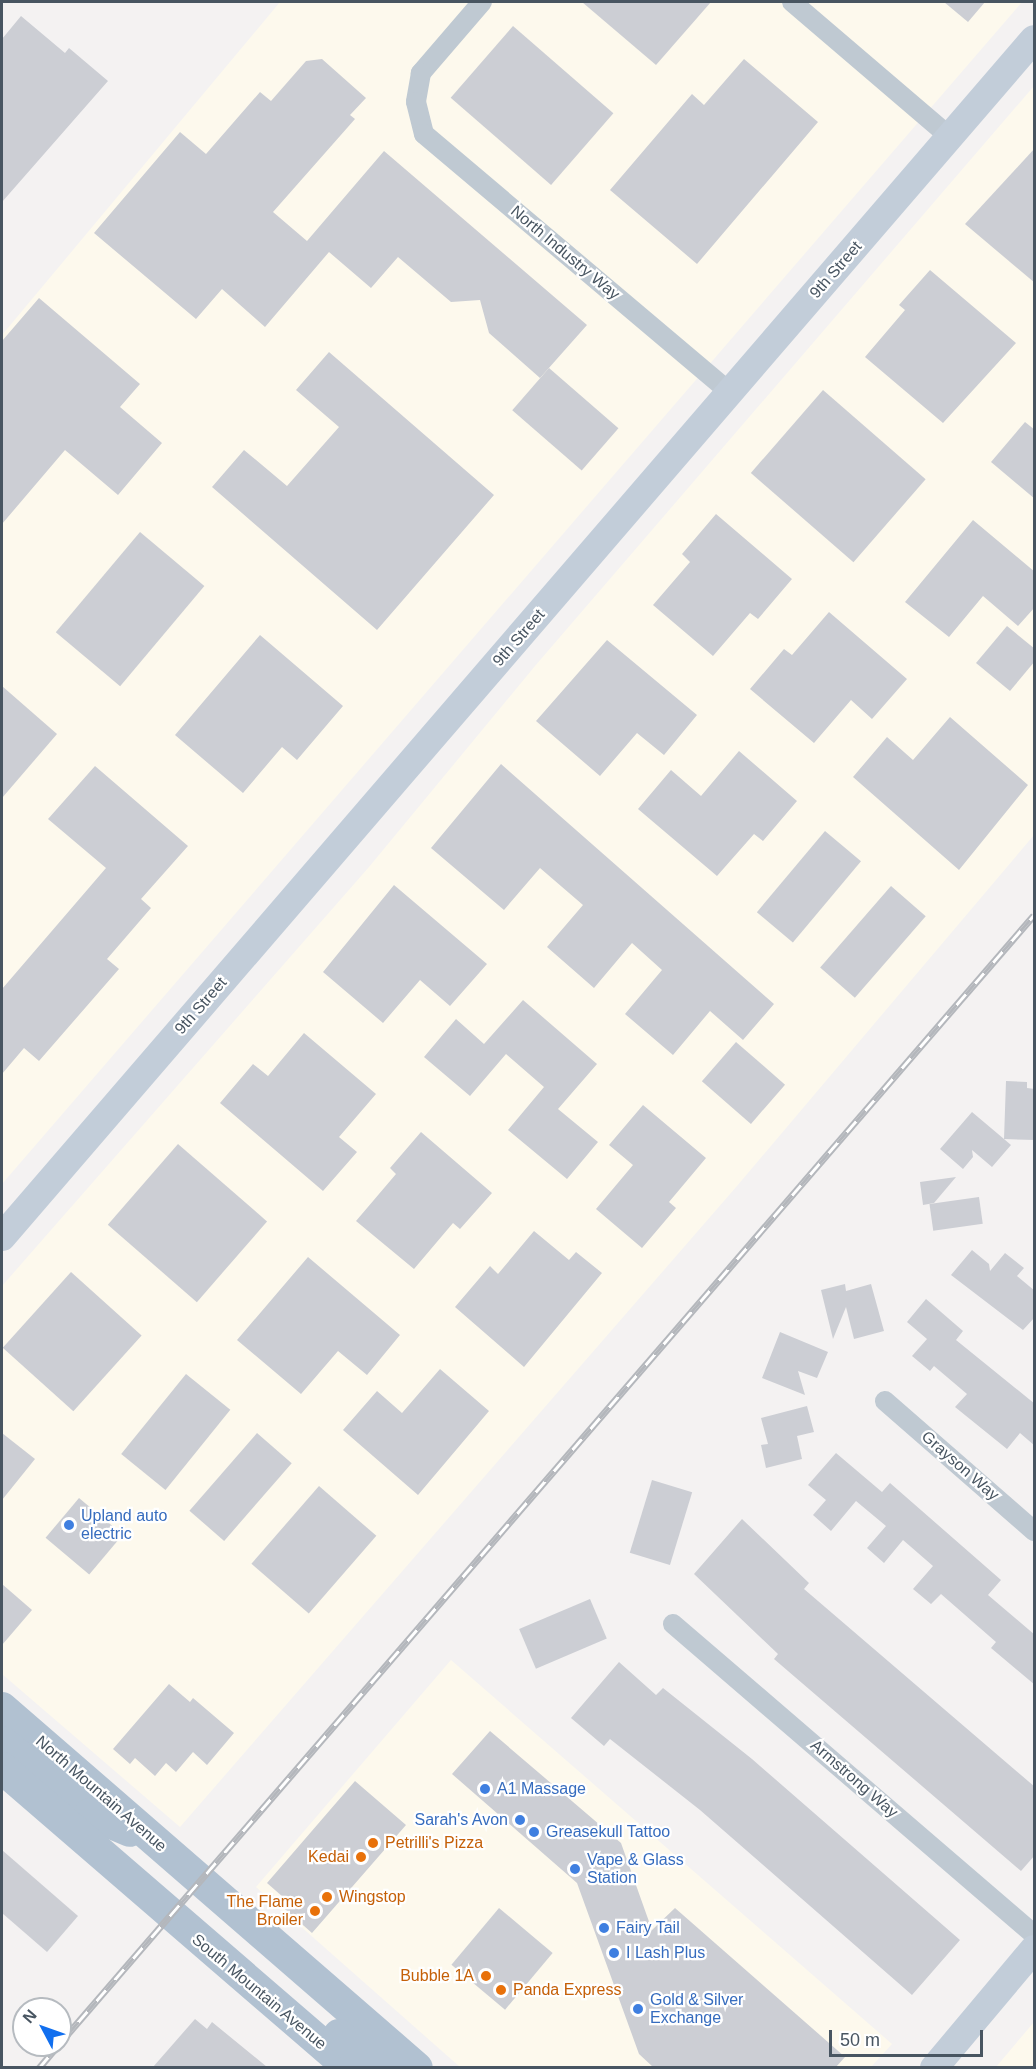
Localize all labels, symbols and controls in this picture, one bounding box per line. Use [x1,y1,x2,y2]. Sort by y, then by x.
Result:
street label: North Industry Way [507,202,623,304]
street label: 9th Street [806,238,866,302]
street label: 9th Street [489,606,549,670]
street label: 9th Street [171,974,231,1038]
street label: Grayson Way [917,1427,1003,1505]
place label: Upland auto electric [81,1506,167,1544]
marker: Upland auto electric [62,1518,76,1532]
street label: North Mountain Avenue [31,1732,171,1856]
street label: Armstrong Way [806,1736,902,1822]
place label: A1 Massage [497,1779,586,1799]
marker: A1 Massage [478,1782,492,1796]
place label: Sarah's Avon [414,1810,508,1830]
marker: Sarah's Avon [513,1813,527,1827]
place label: Greasekull Tattoo [546,1822,671,1842]
marker: Greasekull Tattoo [527,1825,541,1839]
place label: Petrilli's Pizza [385,1833,483,1853]
marker: Petrilli's Pizza [366,1836,380,1850]
place label: Kedai [308,1847,349,1867]
marker: Kedai [354,1850,368,1864]
place label: Vape & Glass Station [587,1850,684,1888]
marker: Vape & Glass Station [568,1862,582,1876]
place label: Wingstop [339,1887,406,1907]
marker: Wingstop [320,1890,334,1904]
place label: The Flame Broiler [227,1892,303,1930]
marker: The Flame Broiler [308,1904,322,1918]
place label: Fairy Tail [616,1918,680,1938]
marker: Fairy Tail [597,1921,611,1935]
street label: South Mountain Avenue [188,1930,330,2054]
place label: I Lash Plus [626,1943,705,1963]
marker: I Lash Plus [607,1946,621,1960]
place label: Bubble 1A [400,1966,474,1986]
marker: Bubble 1A [479,1969,493,1983]
place label: Panda Express [513,1980,622,2000]
marker: Panda Express [494,1983,508,1997]
place label: Gold & Silver Exchange [650,1990,743,2028]
north arrow [12,1997,72,2057]
marker: Gold & Silver Exchange [631,2002,645,2016]
text: N [19,2006,40,2026]
scale bar [832,2018,986,2056]
text: 50 m [840,2030,880,2050]

